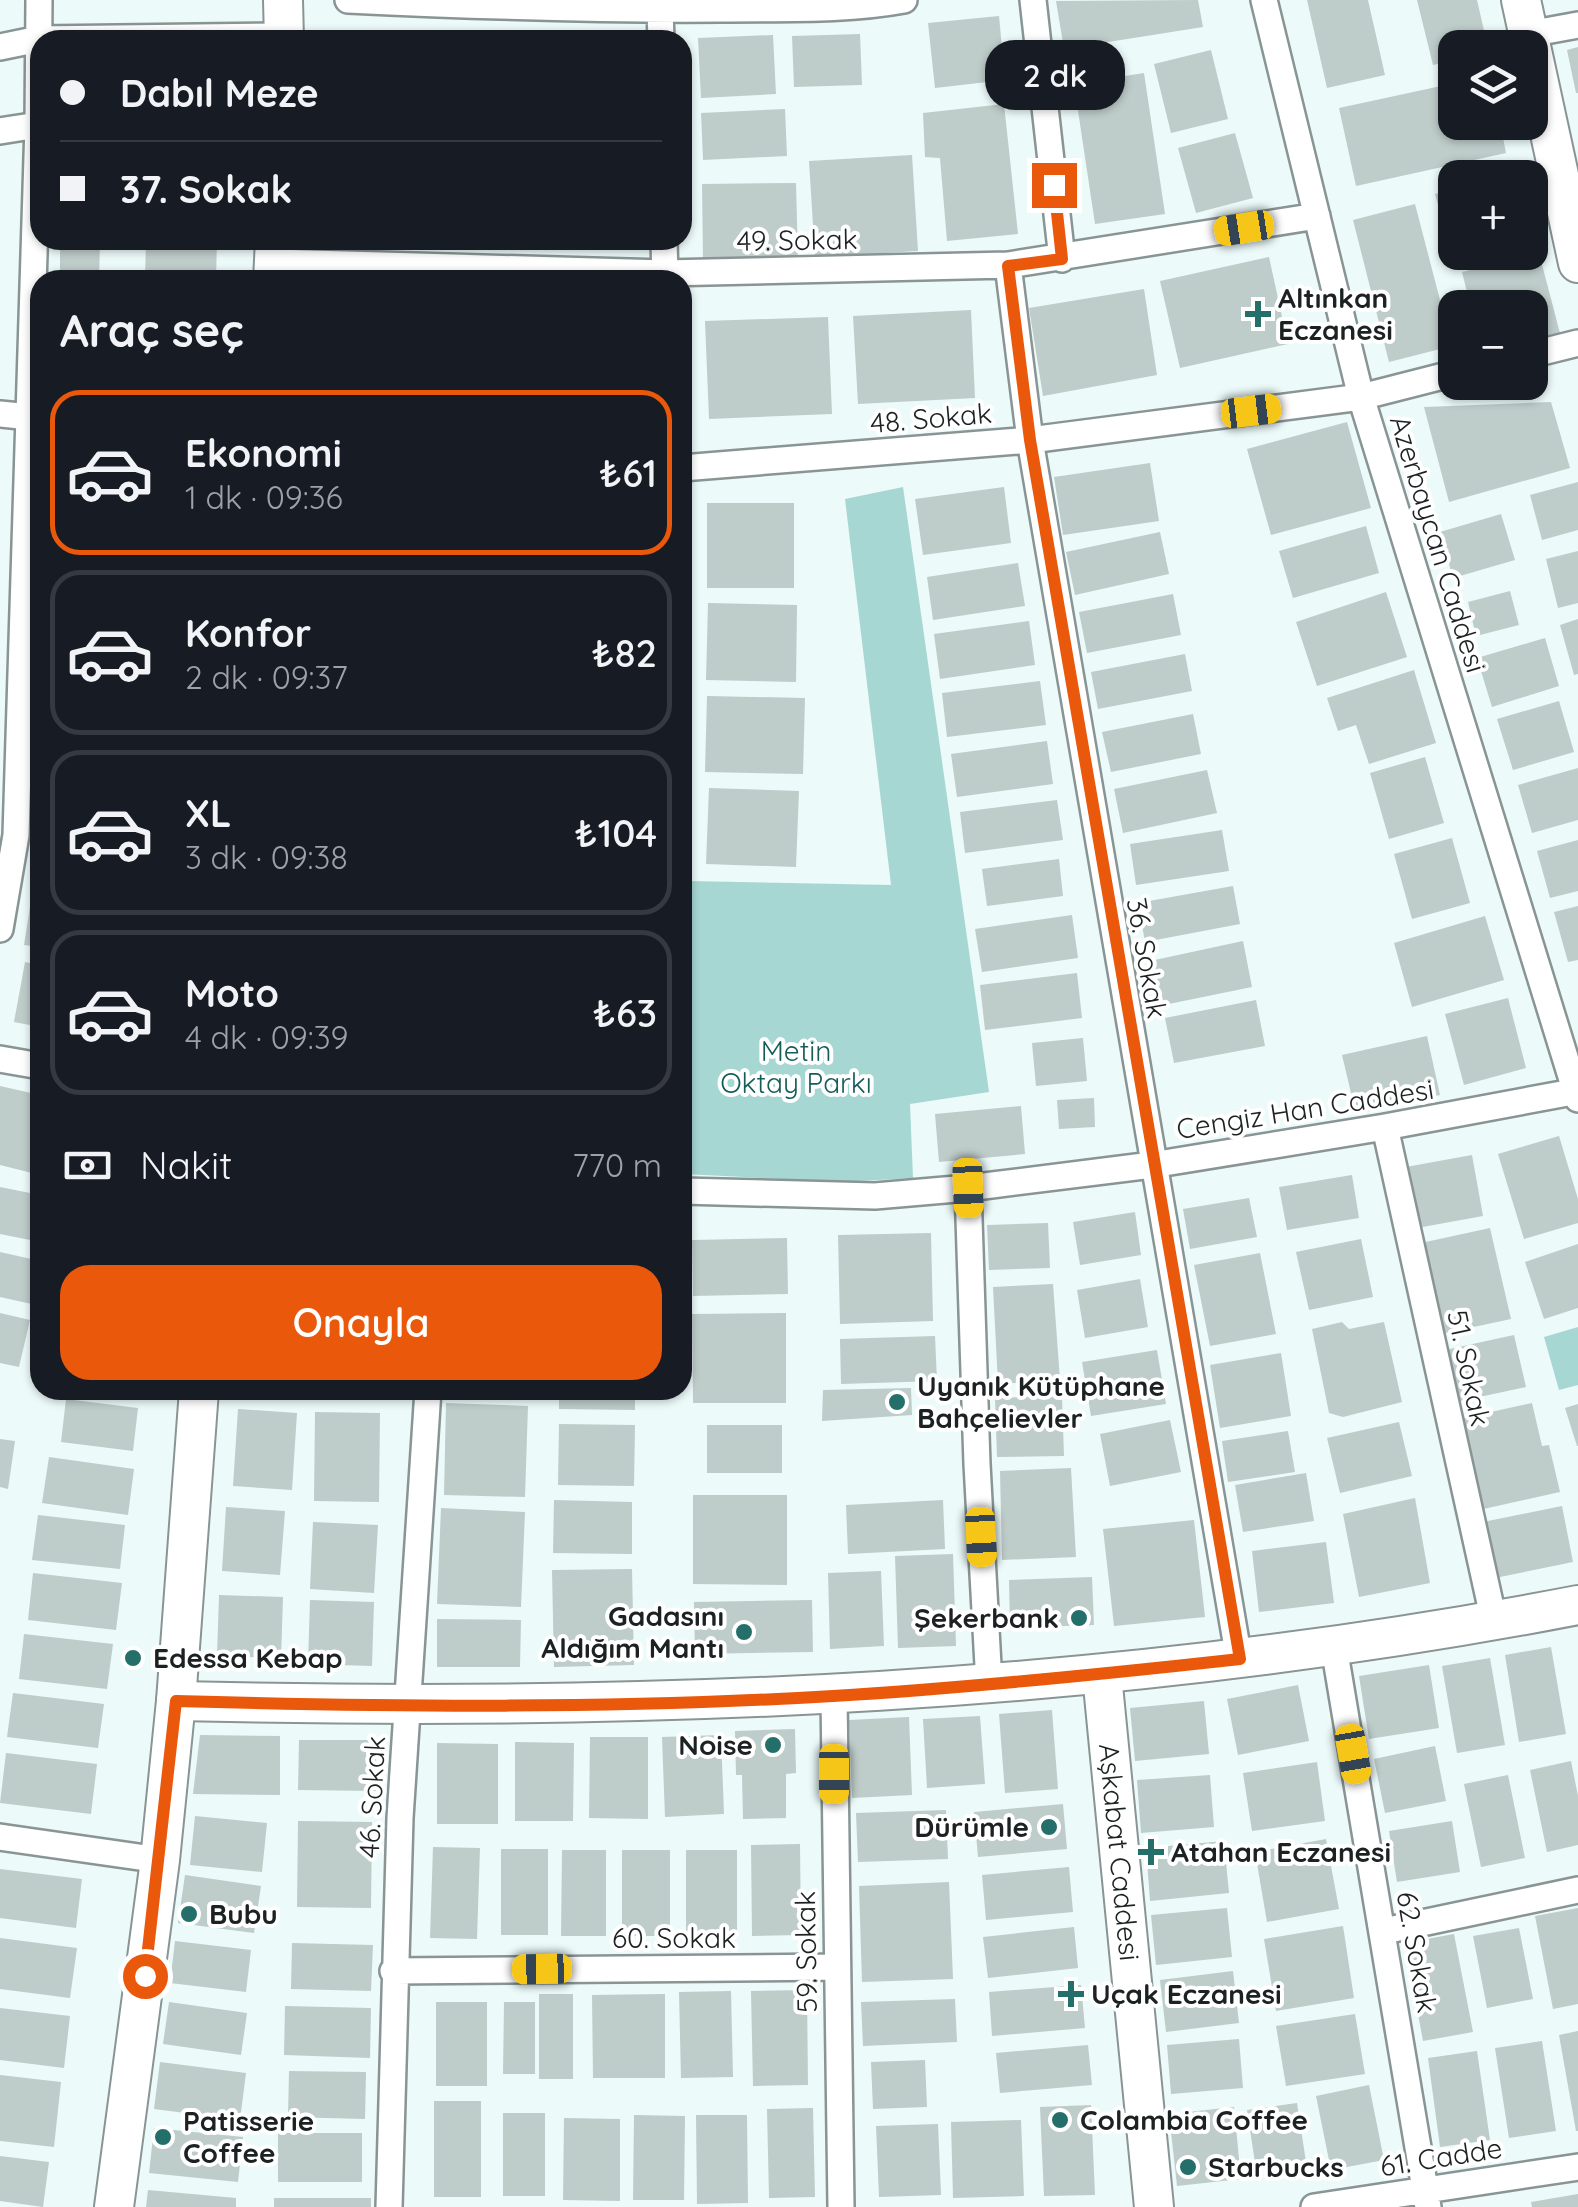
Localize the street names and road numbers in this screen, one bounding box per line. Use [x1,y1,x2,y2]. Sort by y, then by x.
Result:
street label: 49. Sokak [736,221,858,258]
street label: 48. Sokak [869,395,993,440]
street label: Azerbaycan Caddesi [1383,411,1494,677]
street label: 36. Sokak [1120,895,1175,1021]
street label: Cengiz Han Caddesi [1174,1071,1436,1146]
street label: 51. Sokak [1440,1307,1499,1429]
street label: 46. Sokak [351,1735,392,1859]
street label: Aşkabat Caddesi [1092,1742,1148,1962]
street label: 62. Sokak [1390,1888,1445,2015]
street label: 59. Sokak [787,1891,824,2013]
street label: 60. Sokak [612,1920,736,1955]
street label: 61. Cadde [1377,2130,1504,2183]

